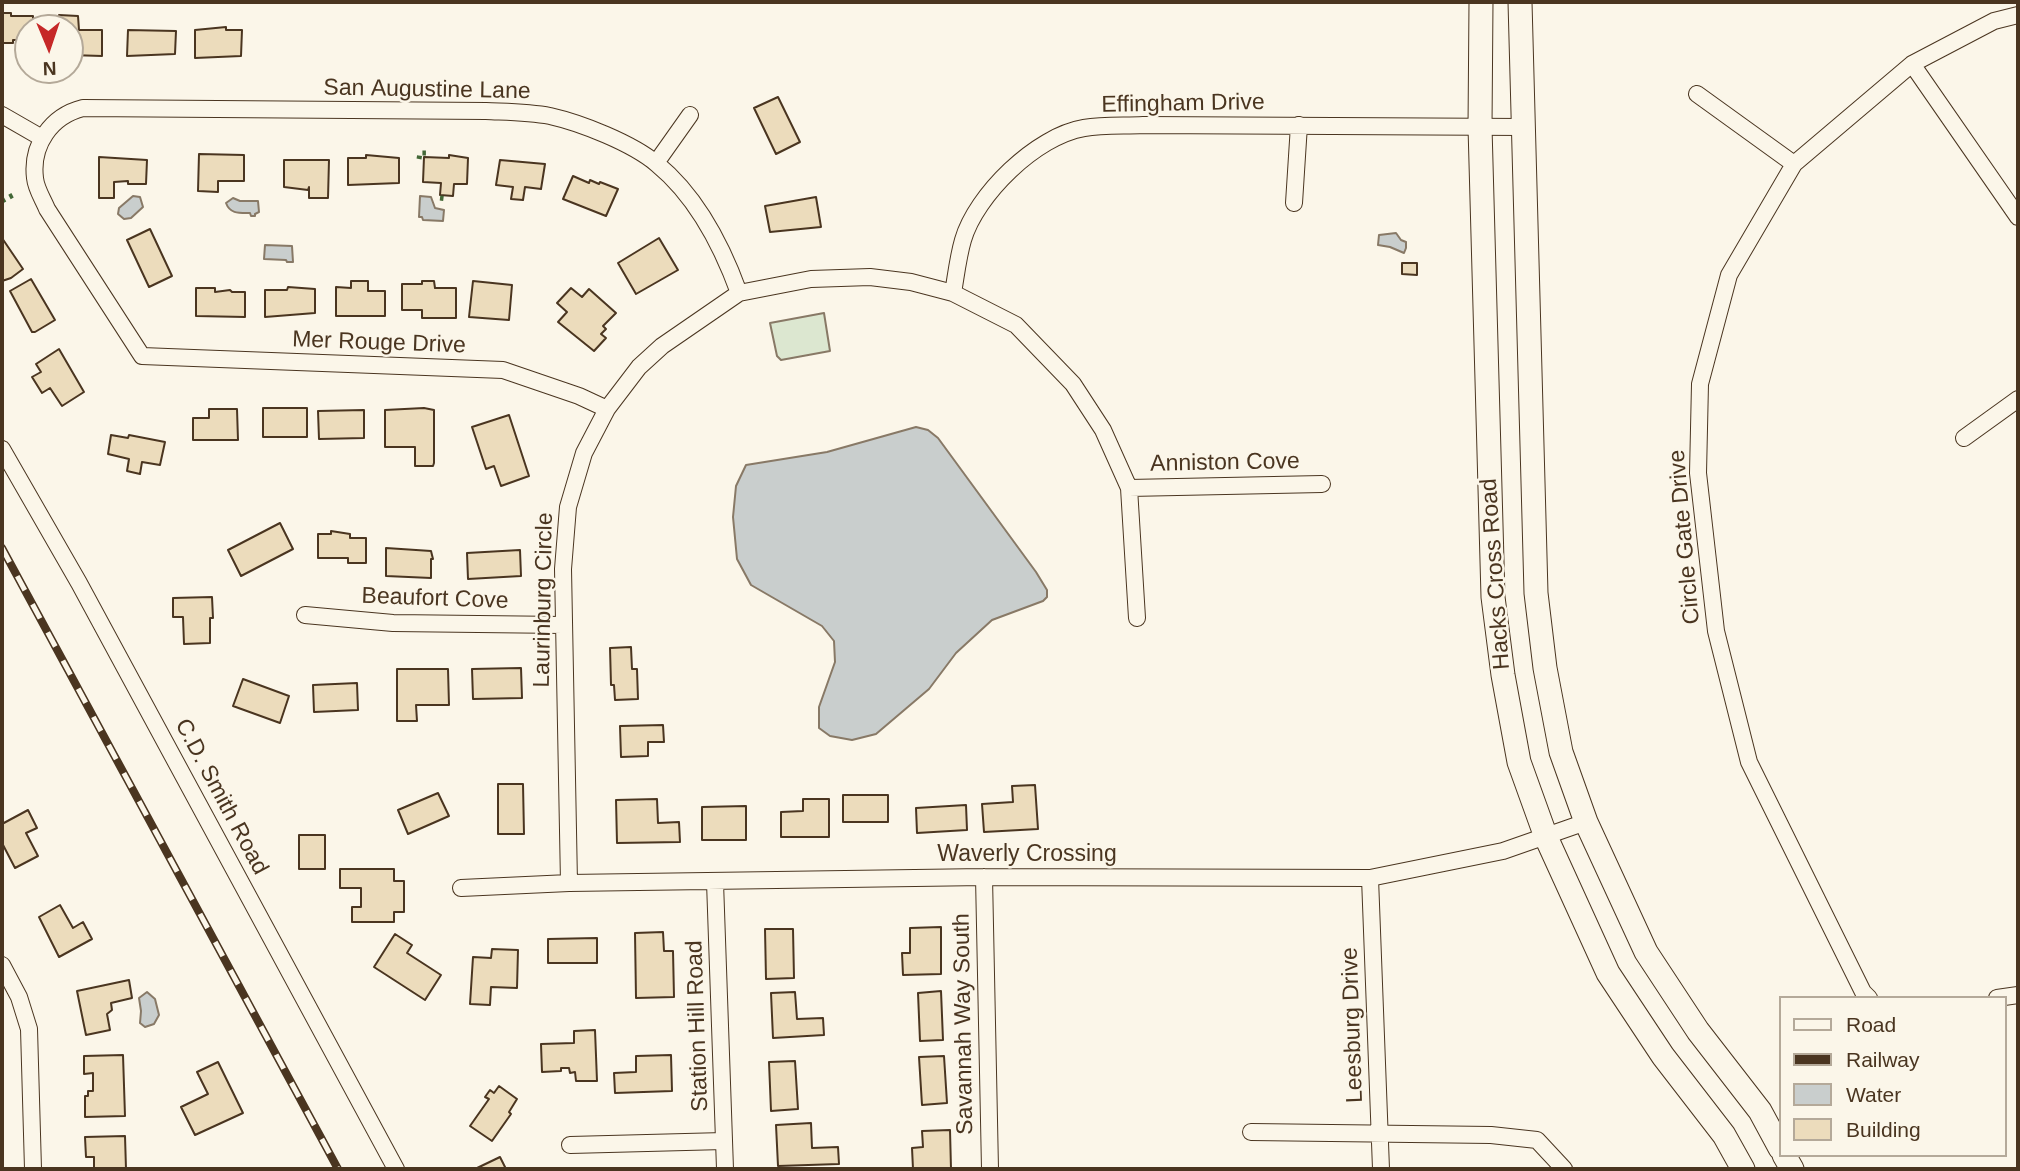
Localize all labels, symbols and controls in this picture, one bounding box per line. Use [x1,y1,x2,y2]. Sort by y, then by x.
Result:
north arrow [14,14,84,84]
text: N [42,58,57,79]
street label: San Augustine Lane [323,74,531,106]
street label: Effingham Drive [1101,89,1265,119]
street label: Mer Rouge Drive [292,326,466,360]
street label: Anniston Cove [1150,448,1300,478]
street label: Circle Gate Drive [1664,449,1706,625]
street label: Hacks Cross Road [1476,477,1516,671]
street label: Laurinburg Circle [529,512,559,688]
street label: Beaufort Cove [361,583,509,615]
street label: C.D. Smith Road [168,714,274,880]
street label: Waverly Crossing [937,841,1117,869]
street label: Savannah Way South [948,913,980,1135]
street label: Station Hill Road [681,940,715,1112]
street label: Leesburg Drive [1336,947,1370,1103]
legend [1778,996,2006,1157]
text: Road [1846,1013,1896,1036]
text: Railway [1846,1048,1920,1071]
text: Water [1846,1083,1901,1106]
text: Building [1846,1118,1921,1141]

